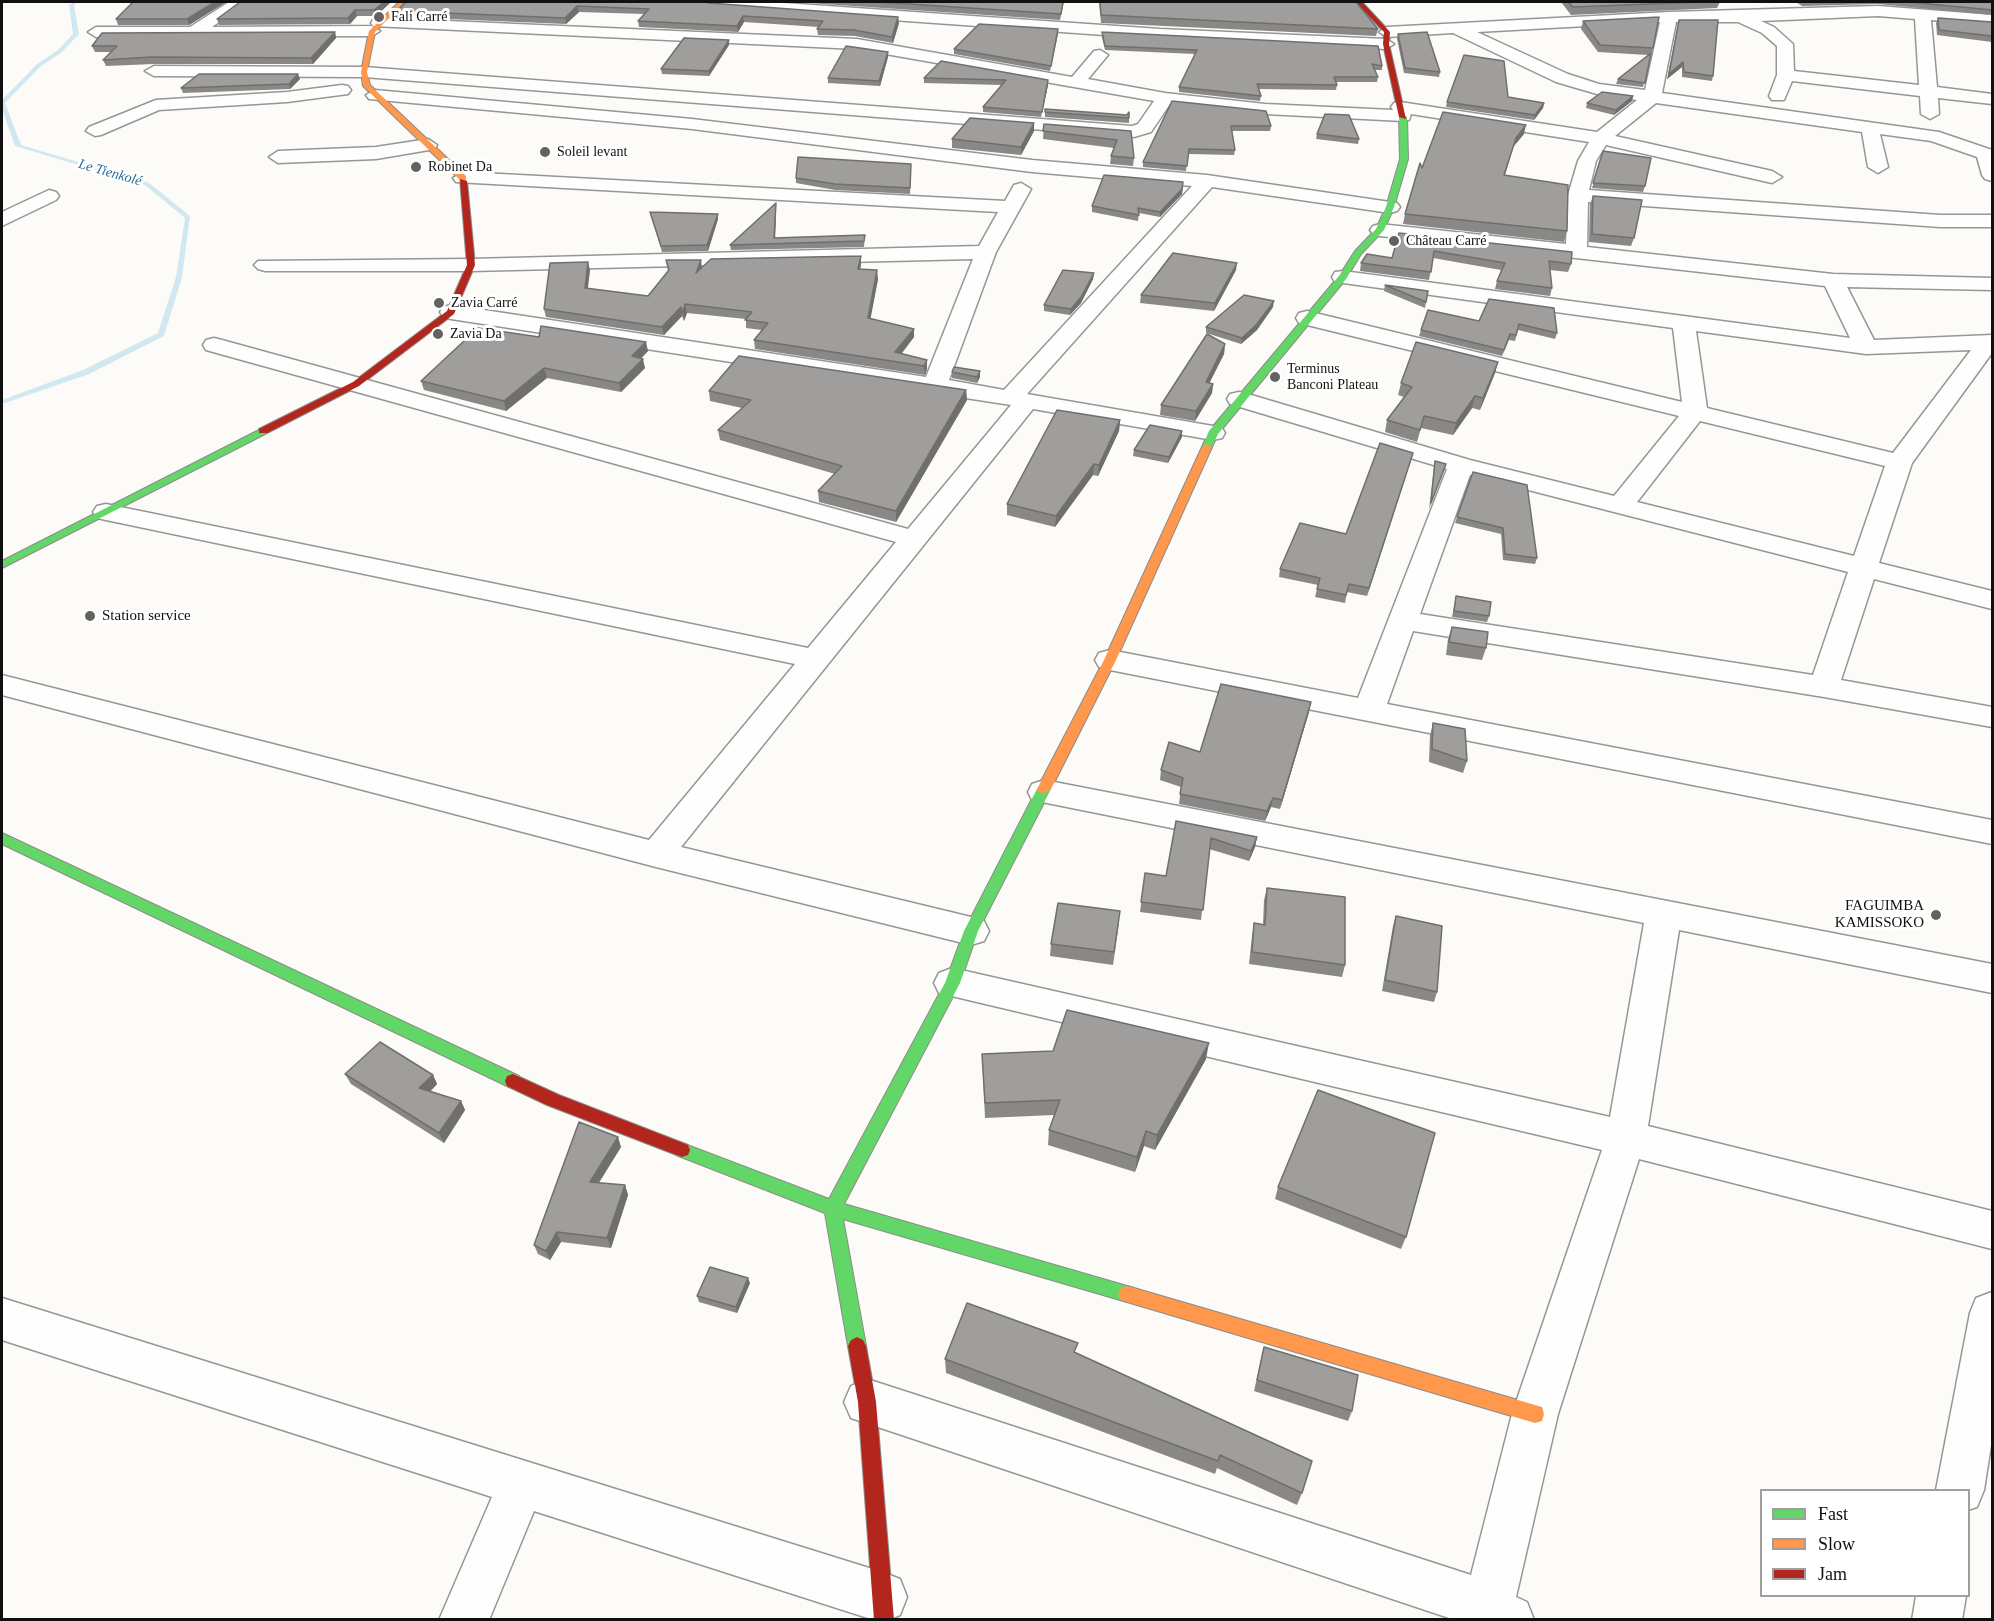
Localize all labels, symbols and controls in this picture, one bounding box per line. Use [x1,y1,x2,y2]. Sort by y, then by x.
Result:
place label: Fali Carré [391,9,447,25]
marker: Fali Carré [372,10,386,24]
place label: Soleil levant [557,144,627,160]
marker: Soleil levant [538,145,552,159]
water label: Le Tienkolé [76,156,144,190]
place label: Robinet Da [428,159,492,175]
marker: Robinet Da [409,160,423,174]
place label: Château Carré [1406,233,1486,249]
marker: Château Carré [1387,234,1401,248]
place label: Zavia Carré [451,295,517,311]
marker: Zavia Carré [432,296,446,310]
place label: Zavia Da [450,326,502,342]
marker: Zavia Da [431,327,445,341]
place label: Terminus Banconi Plateau [1287,361,1378,394]
marker: Terminus Banconi Plateau [1268,370,1282,384]
place label: Station service [102,607,191,625]
marker: Station service [83,609,97,623]
place label: FAGUIMBA KAMISSOKO [1835,897,1924,932]
marker: FAGUIMBA KAMISSOKO [1929,908,1943,922]
legend [1760,1489,1970,1597]
text: Fast [1818,1504,1848,1524]
text: Slow [1818,1534,1855,1554]
text: Jam [1818,1564,1847,1584]

